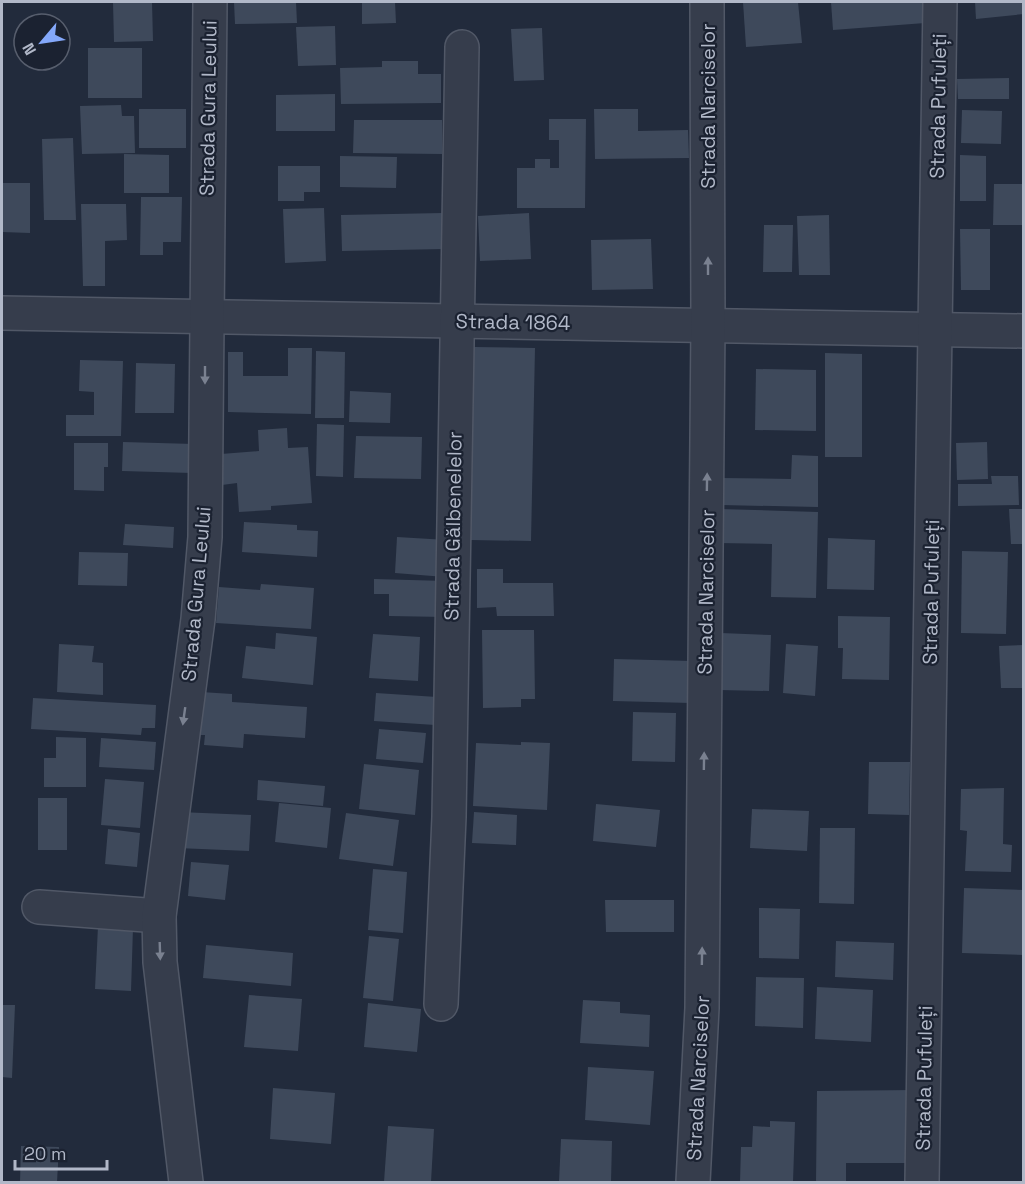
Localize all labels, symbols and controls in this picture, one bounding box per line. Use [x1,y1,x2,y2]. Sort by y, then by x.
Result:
north arrow [12,12,72,72]
street label: Strada Gura Leului [193,20,223,196]
street label: Strada Narciselor [695,23,721,189]
street label: Strada Pufuleți [924,33,952,179]
text: N [18,39,41,59]
one-way arrow [703,256,713,275]
street label: Strada 1864 [455,308,571,336]
one-way arrow [200,365,210,384]
street label: Strada Gălbenelelor [438,431,468,621]
one-way arrow [702,473,712,492]
street label: Strada Gura Leului [175,505,217,683]
street label: Strada Narciselor [692,509,720,675]
street label: Strada Pufuleți [917,519,945,665]
one-way arrow [179,706,189,725]
one-way arrow [699,752,709,771]
one-way arrow [155,941,165,960]
one-way arrow [697,947,707,966]
street label: Strada Narciselor [681,995,715,1161]
street label: Strada Pufuleți [910,1005,938,1151]
scale bar [15,1133,106,1171]
text: 20 m [24,1142,67,1165]

